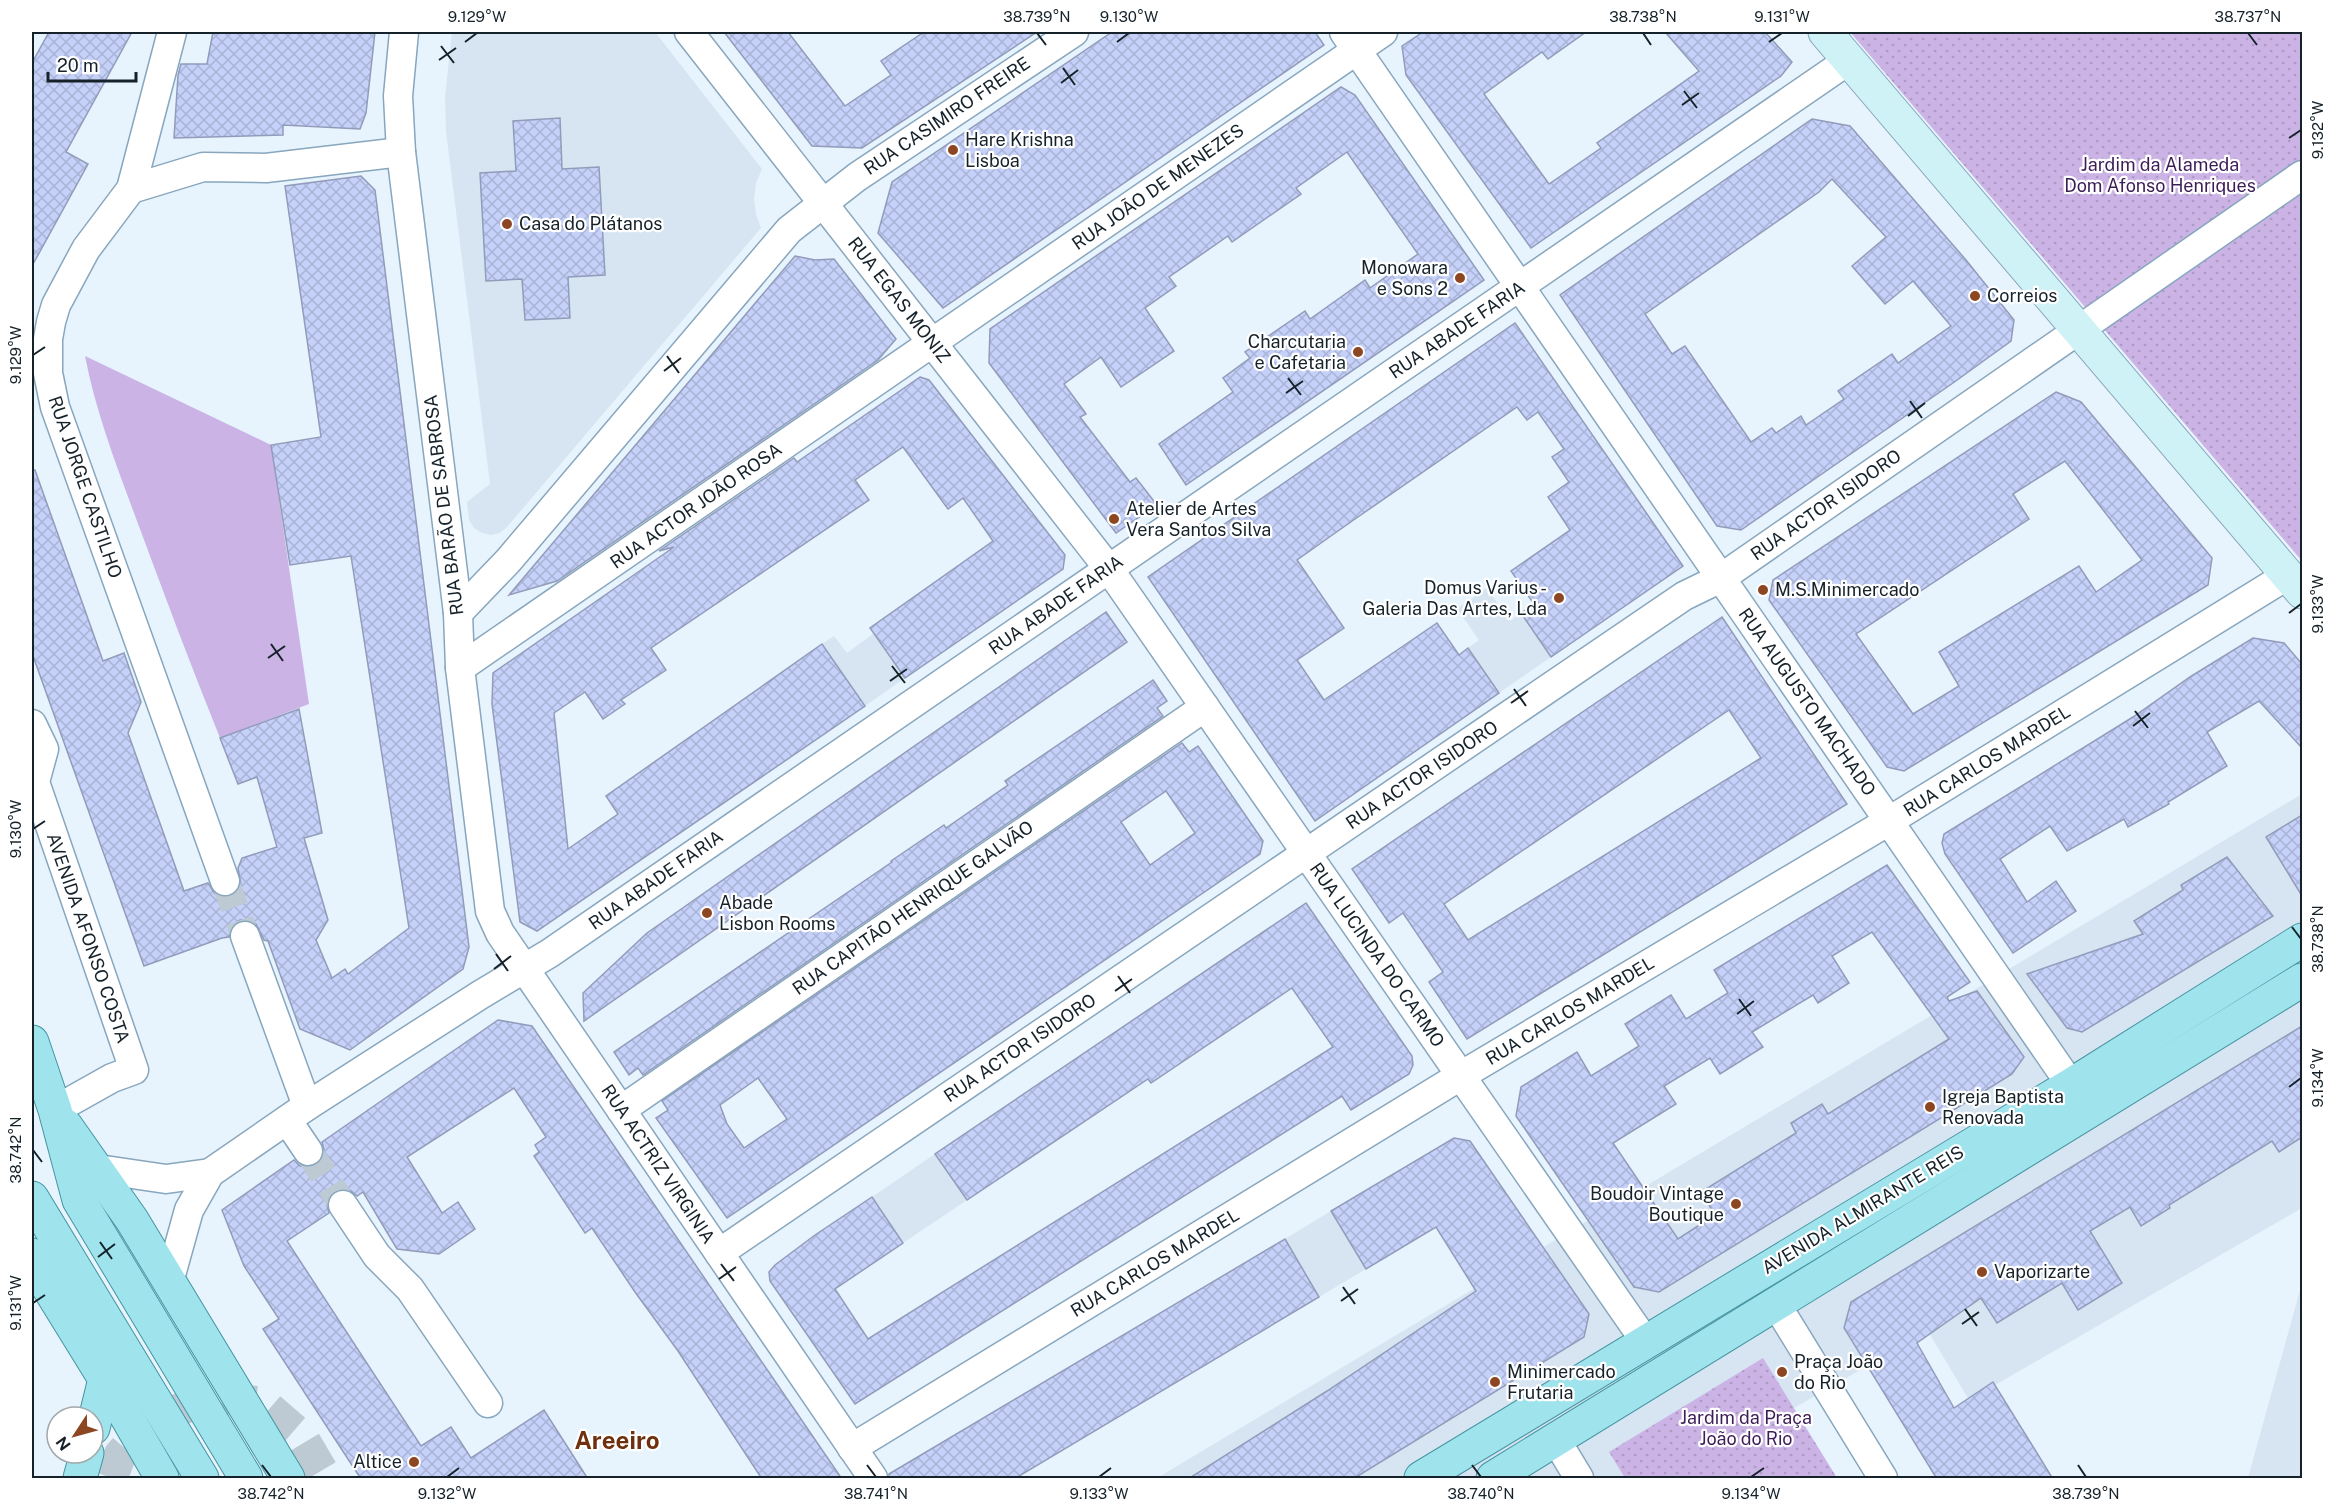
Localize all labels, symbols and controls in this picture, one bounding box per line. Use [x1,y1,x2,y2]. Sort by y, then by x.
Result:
text: 9.129°W [448,8,506,25]
text: 38.739°N [1003,8,1071,25]
text: 9.130°W [1100,8,1158,25]
text: 38.738°N [1609,8,1677,25]
text: 9.131°W [1754,8,1810,25]
text: 38.737°N [2215,8,2281,25]
scale bar [48,45,136,83]
street label: RUA CASIMIRO FREIRE [860,52,1034,179]
text: 20 m [57,55,99,76]
text: 9.132°W [2309,101,2326,159]
street label: RUA JOÃO DE MENEZES [1067,118,1248,254]
place label: Hare Krishna Lisboa [965,129,1074,171]
marker: Hare Krishna Lisboa [946,143,960,157]
park label: Jardim da Alameda Dom Afonso Henriques [2064,154,2256,196]
place label: Casa do Plátanos [519,213,662,234]
marker: Casa do Plátanos [500,217,514,231]
street label: RUA EGAS MONIZ [844,233,955,367]
place label: Monowara e Sons 2 [1361,257,1448,299]
marker: Monowara e Sons 2 [1453,271,1467,285]
street label: RUA ABADE FARIA [1385,276,1529,383]
place label: Correios [1987,285,2057,306]
marker: Correios [1968,289,1982,303]
text: 9.129°W [7,326,24,384]
place label: Charcutaria e Cafetaria [1248,331,1346,373]
marker: Charcutaria e Cafetaria [1351,345,1365,359]
street label: RUA JORGE CASTILHO [44,393,127,581]
street label: RUA BARÃO DE SABROSA [419,393,467,617]
street label: RUA ACTOR JOÃO ROSA [605,437,786,573]
street label: RUA ACTOR ISIDORO [1747,445,1905,564]
place label: Atelier de Artes Vera Santos Silva [1126,498,1271,540]
marker: Atelier de Artes Vera Santos Silva [1107,512,1121,526]
street label: RUA ABADE FARIA [985,550,1127,659]
text: 9.133°W [2309,575,2326,633]
place label: Domus Varius - Galeria Das Artes, Lda [1362,577,1547,619]
place label: M.S.Minimercado [1775,579,1920,600]
marker: M.S.Minimercado [1756,583,1770,597]
marker: Domus Varius - Galeria Das Artes, Lda [1552,591,1566,605]
street label: RUA AUGUSTO MACHADO [1735,604,1880,800]
street label: RUA CARLOS MARDEL [1899,701,2074,821]
street label: RUA ACTOR ISIDORO [1342,716,1502,833]
text: 9.130°W [7,800,24,858]
street label: RUA CAPITÃO HENRIQUE GALVÃO [788,815,1037,999]
street label: RUA ABADE FARIA [585,825,727,934]
street label: AVENIDA AFONSO COSTA [43,830,134,1046]
street label: RUA LUCINDA DO CARMO [1306,859,1449,1051]
place label: Abade Lisbon Rooms [719,892,835,934]
text: 38.738°N [2309,905,2326,973]
marker: Abade Lisbon Rooms [700,906,714,920]
street label: RUA CARLOS MARDEL [1482,952,1658,1069]
street label: RUA ACTOR ISIDORO [940,989,1100,1106]
text: 9.134°W [2309,1049,2326,1107]
street label: RUA ACTRIZ VIRGINIA [597,1080,720,1247]
place label: Igreja Baptista Renovada [1942,1086,2064,1128]
marker: Igreja Baptista Renovada [1923,1100,1937,1114]
text: 38.742°N [7,1117,24,1183]
street label: AVENIDA ALMIRANTE REIS [1758,1141,1967,1278]
place label: Boudoir Vintage Boutique [1590,1183,1724,1225]
marker: Boudoir Vintage Boutique [1729,1197,1743,1211]
street label: RUA CARLOS MARDEL [1067,1204,1243,1321]
place label: Vaporizarte [1994,1261,2090,1282]
marker: Vaporizarte [1975,1265,1989,1279]
text: 9.131°W [7,1275,24,1331]
place label: Praça João do Rio [1794,1351,1883,1393]
place label: Minimercado Frutaria [1507,1361,1616,1403]
marker: Praça João do Rio [1775,1365,1789,1379]
marker: Minimercado Frutaria [1488,1375,1502,1389]
north arrow [45,1405,105,1465]
park label: Jardim da Praça João do Rio [1680,1407,1812,1449]
district label: Areeiro [574,1426,660,1454]
text: N [52,1433,75,1454]
place label: Altice [353,1451,402,1472]
marker: Altice [407,1455,421,1469]
text: 38.742°N [238,1485,304,1502]
text: 9.132°W [418,1485,476,1502]
text: 38.741°N [844,1485,908,1502]
text: 9.133°W [1070,1485,1128,1502]
text: 38.740°N [1447,1485,1515,1502]
text: 9.134°W [1722,1485,1780,1502]
text: 38.739°N [2052,1485,2120,1502]

